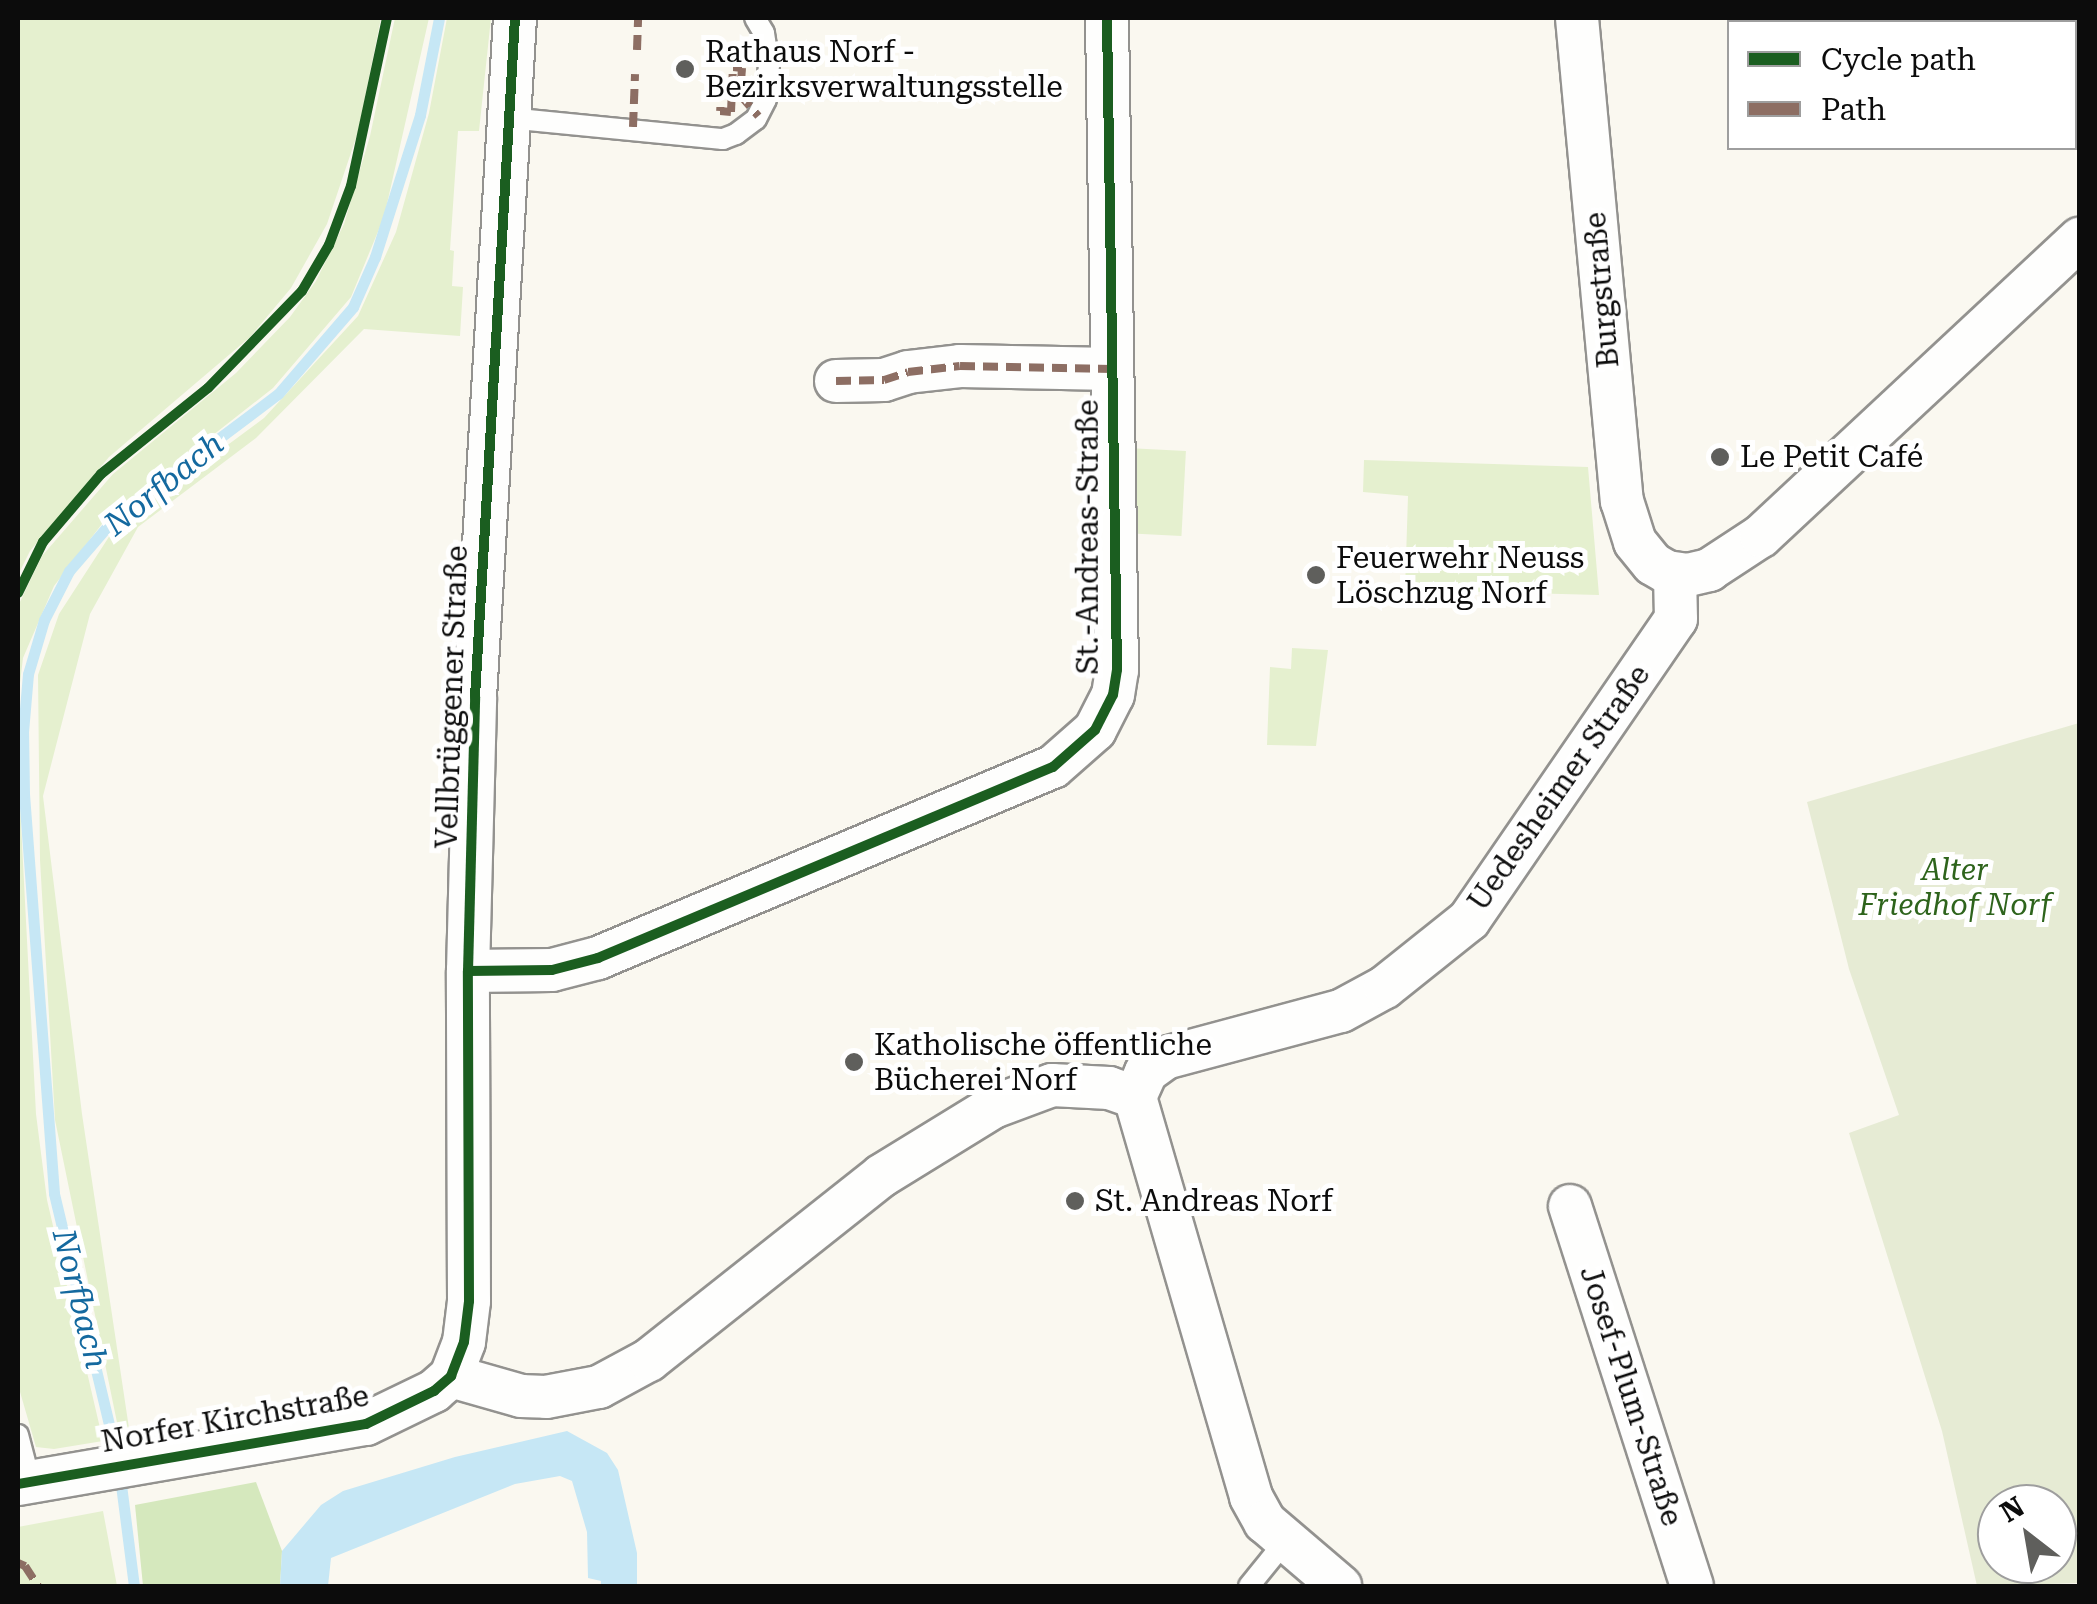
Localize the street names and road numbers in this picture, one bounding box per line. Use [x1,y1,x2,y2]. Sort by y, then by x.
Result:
street label: Burgstraße [1577,211,1627,369]
street label: St.-Andreas-Straße [1070,400,1106,674]
street label: Vellbrüggener Straße [429,545,475,849]
street label: Uedesheimer Straße [1460,658,1658,918]
street label: Josef-Plum-Straße [1572,1262,1690,1530]
street label: Norfer Kirchstraße [98,1378,372,1460]

